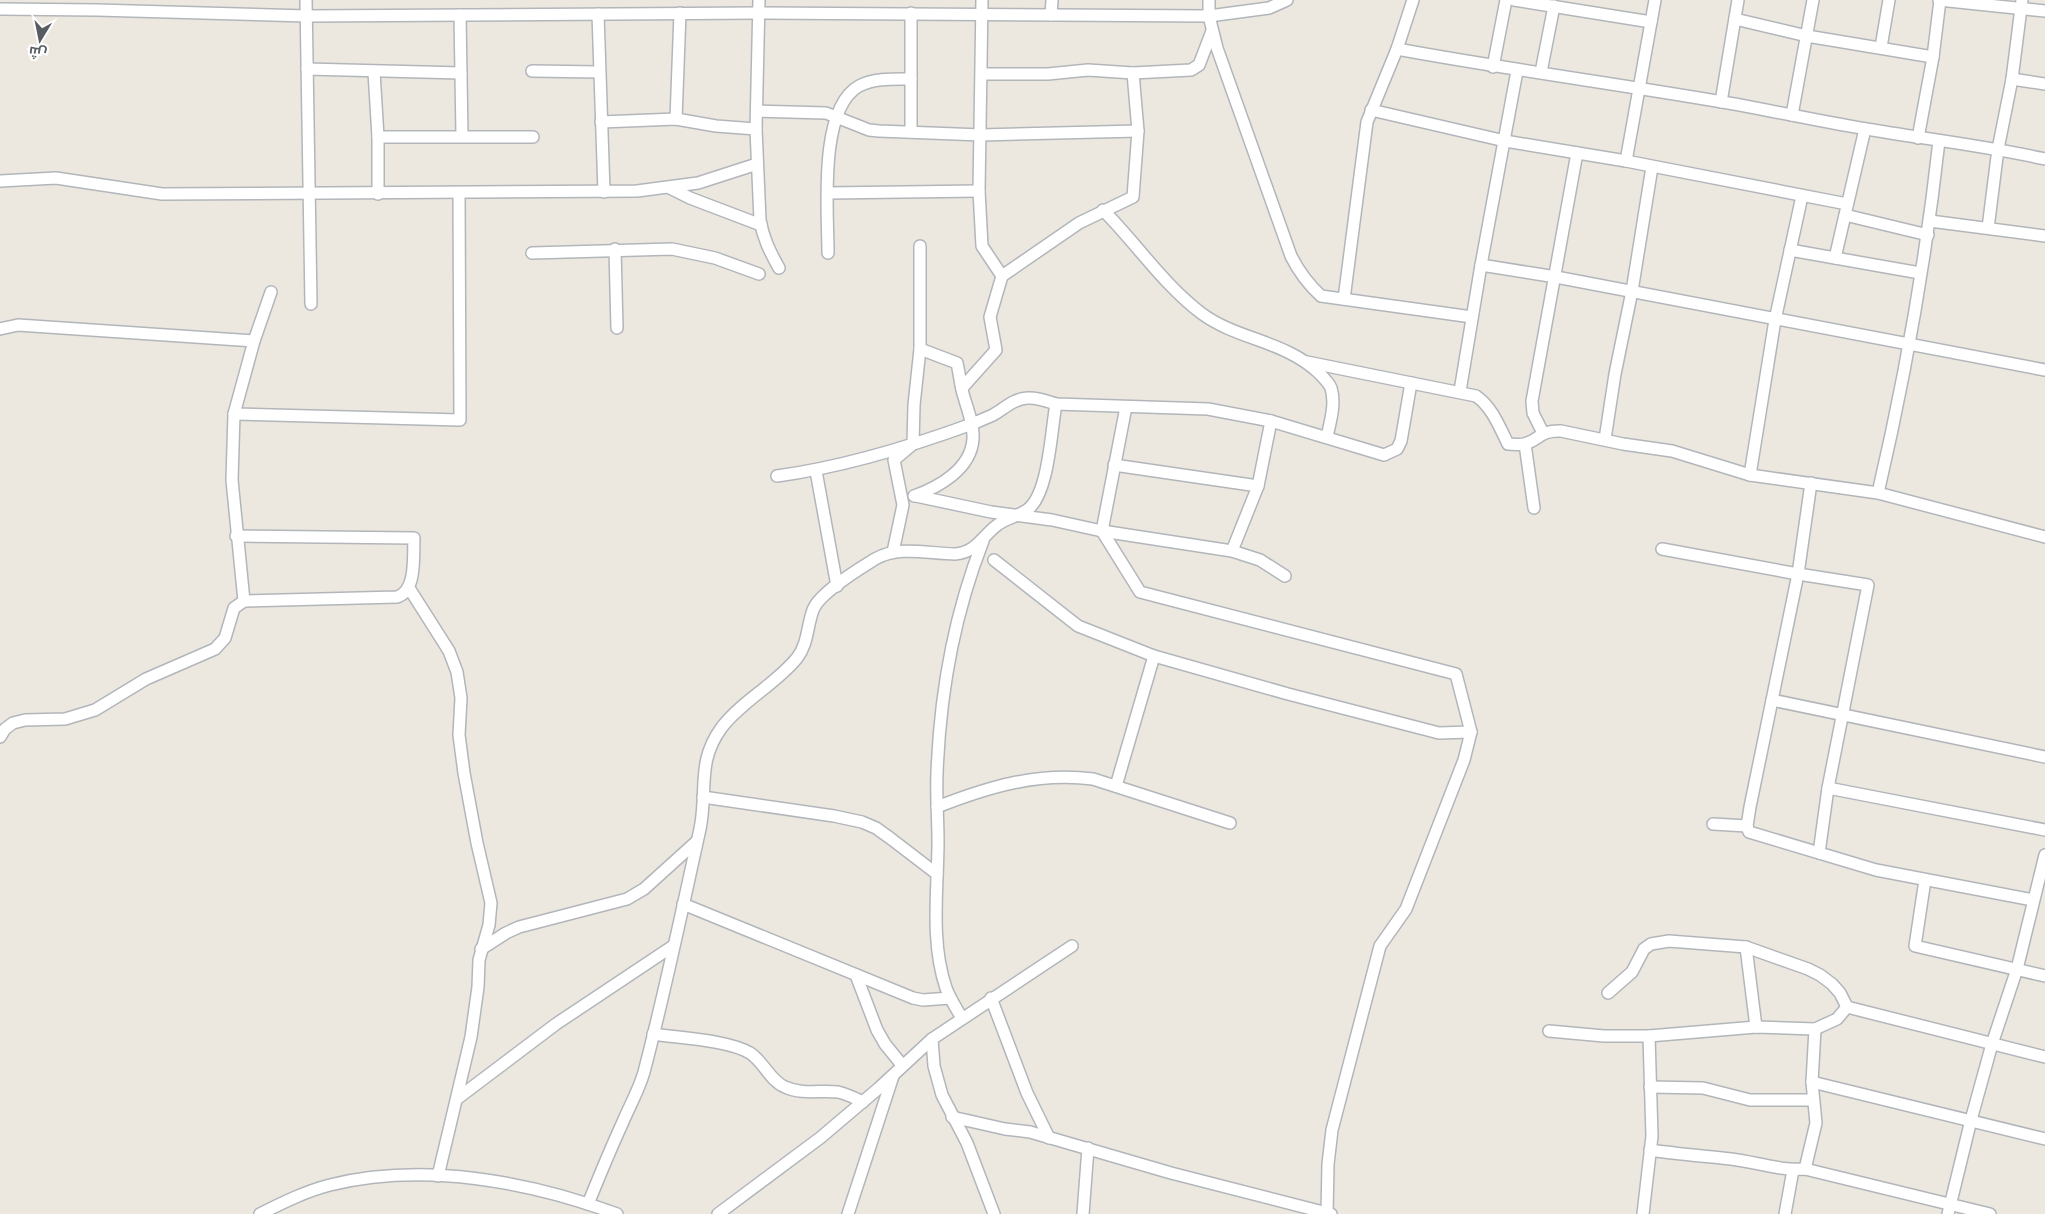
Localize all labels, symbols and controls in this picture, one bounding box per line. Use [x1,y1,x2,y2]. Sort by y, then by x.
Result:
north arrow [15,15,65,65]
text: ش [27,41,48,64]

